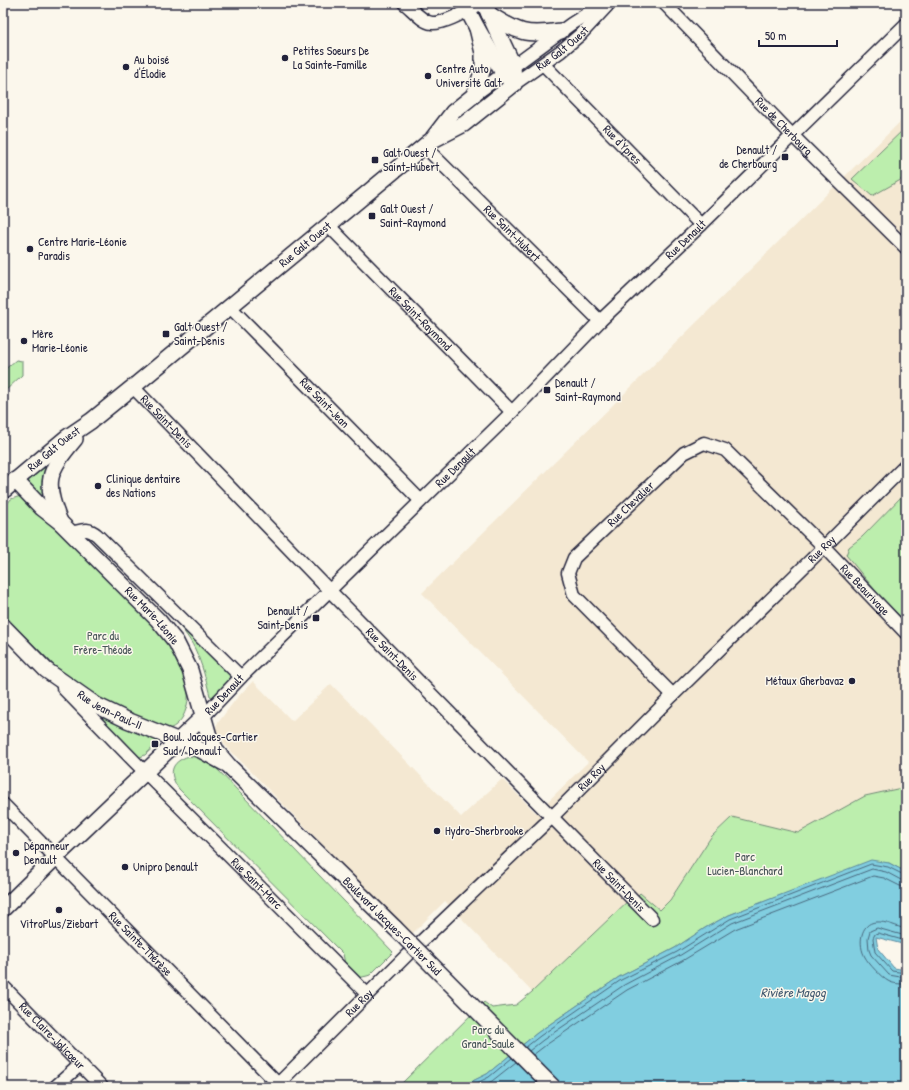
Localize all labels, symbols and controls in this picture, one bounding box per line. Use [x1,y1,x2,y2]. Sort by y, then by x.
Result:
street label: Rue Galt Ouest [532,21,593,74]
scale bar [759,22,837,48]
text: 50 m [765,27,786,44]
place label: Petites Soeurs De La Sainte-Famille [293,42,369,73]
place label: Au boisé d'Élodie [134,51,170,82]
marker: Petites Soeurs De La Sainte-Famille [280,53,290,63]
place label: Centre Auto Université Galt [436,60,503,91]
marker: Au boisé d'Élodie [121,62,131,72]
marker: Centre Auto Université Galt [423,71,433,81]
street label: Rue de Cherbourg [752,93,817,159]
street label: Rue d'Ypres [599,121,646,168]
place label: Denault / de Cherbourg [719,141,777,172]
place label: Galt Ouest / Saint-Hubert [383,144,440,175]
marker: Denault / de Cherbourg [780,152,790,162]
marker: Galt Ouest / Saint-Hubert [370,155,380,165]
place label: Galt Ouest / Saint-Raymond [380,200,446,231]
street label: Rue Saint-Hubert [480,201,545,266]
marker: Galt Ouest / Saint-Raymond [367,211,377,221]
street label: Rue Denault [661,215,710,263]
street label: Rue Galt Ouest [275,217,335,271]
place label: Centre Marie-Léonie Paradis [38,233,127,264]
marker: Centre Marie-Léonie Paradis [25,244,35,254]
street label: Rue Saint-Raymond [385,283,456,354]
place label: Galt Ouest / Saint-Denis [174,318,227,349]
place label: Mère Marie-Léonie [32,325,88,356]
marker: Galt Ouest / Saint-Denis [161,329,171,339]
marker: Mère Marie-Léonie [19,336,29,346]
street label: Rue Saint-Jean [296,374,353,432]
place label: Denault / Saint-Raymond [555,374,621,405]
marker: Denault / Saint-Raymond [542,385,552,395]
street label: Rue Saint-Denis [137,391,197,452]
street label: Rue Galt Ouest [23,421,84,475]
street label: Rue Denault [431,443,480,491]
place label: Clinique dentaire des Nations [106,470,180,501]
street label: Rue Chevalier [603,477,658,530]
marker: Clinique dentaire des Nations [93,481,103,491]
street label: Rue Roy [804,531,839,567]
street label: Rue Beaurivage [837,560,894,619]
street label: Rue Marie-Léonie [121,582,184,648]
place label: Denault / Saint-Denis [257,602,308,633]
marker: Denault / Saint-Denis [311,613,321,623]
street label: Rue Saint-Denis [362,623,423,684]
park label: Parc du Frère-Théode [73,627,132,658]
street label: Rue Denault [200,669,248,718]
place label: Métaux Gherbavaz [766,672,844,689]
marker: Métaux Gherbavaz [847,676,857,686]
street label: Rue Jean-Paul-II [74,686,145,733]
place label: Boul. Jacques-Cartier Sud / Denault [163,728,258,759]
marker: Boul. Jacques-Cartier Sud / Denault [150,739,160,749]
street label: Rue Roy [573,759,609,795]
place label: Hydro-Sherbrooke [445,822,524,839]
marker: Hydro-Sherbrooke [432,826,442,836]
place label: Dépanneur Denault [24,837,70,868]
marker: Dépanneur Denault [11,848,21,858]
park label: Parc Lucien-Blanchard [708,848,783,879]
street label: Rue Saint-Marc [227,854,287,913]
street label: Rue Saint-Denis [589,855,650,916]
place label: Unipro Denault [133,858,199,875]
marker: Unipro Denault [120,862,130,872]
street label: Boulevard Jacques-Cartier Sud [339,872,446,979]
marker: VitroPlus/Ziebart [54,905,64,915]
street label: Rue Sainte-Thérèse [105,907,176,980]
place label: VitroPlus/Ziebart [20,915,99,932]
water label: Rivière Magog [761,983,827,1002]
street label: Rue Roy [341,985,377,1020]
street label: Rue Claire-Jolicoeur [15,998,90,1073]
park label: Parc du Grand-Saule [461,1021,515,1052]

